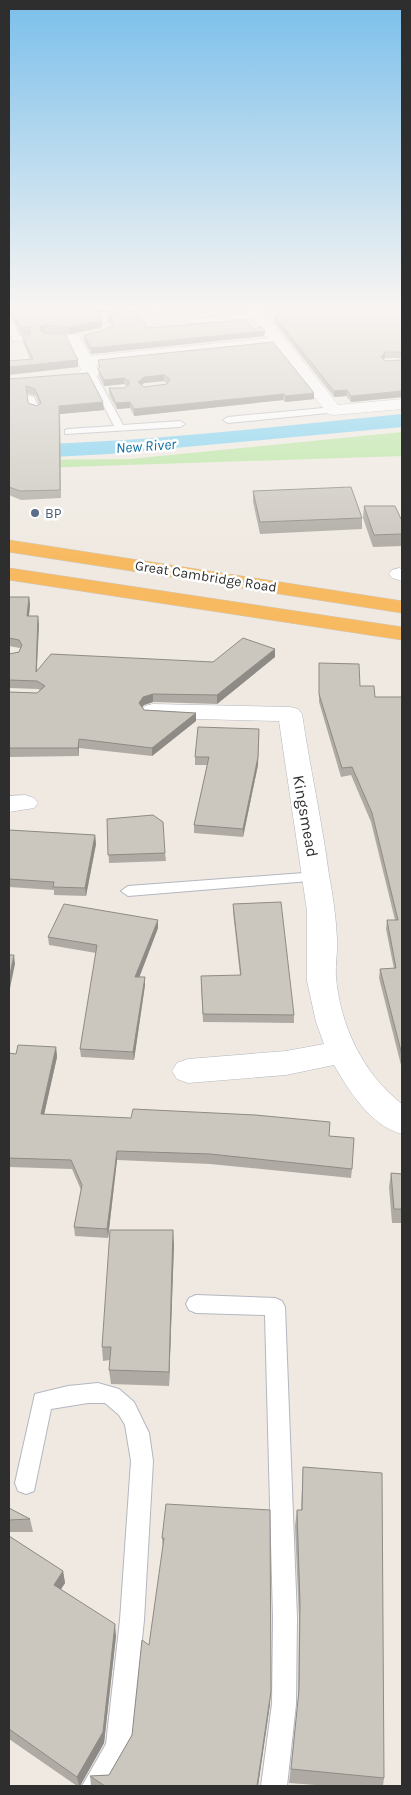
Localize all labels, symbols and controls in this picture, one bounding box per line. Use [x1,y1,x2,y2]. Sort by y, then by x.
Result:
water label: New River [115,435,178,457]
place label: BP [45,505,62,522]
marker: BP [29,507,41,519]
street label: Great Cambridge Road [134,557,278,596]
street label: Kingsmead [289,774,322,859]

